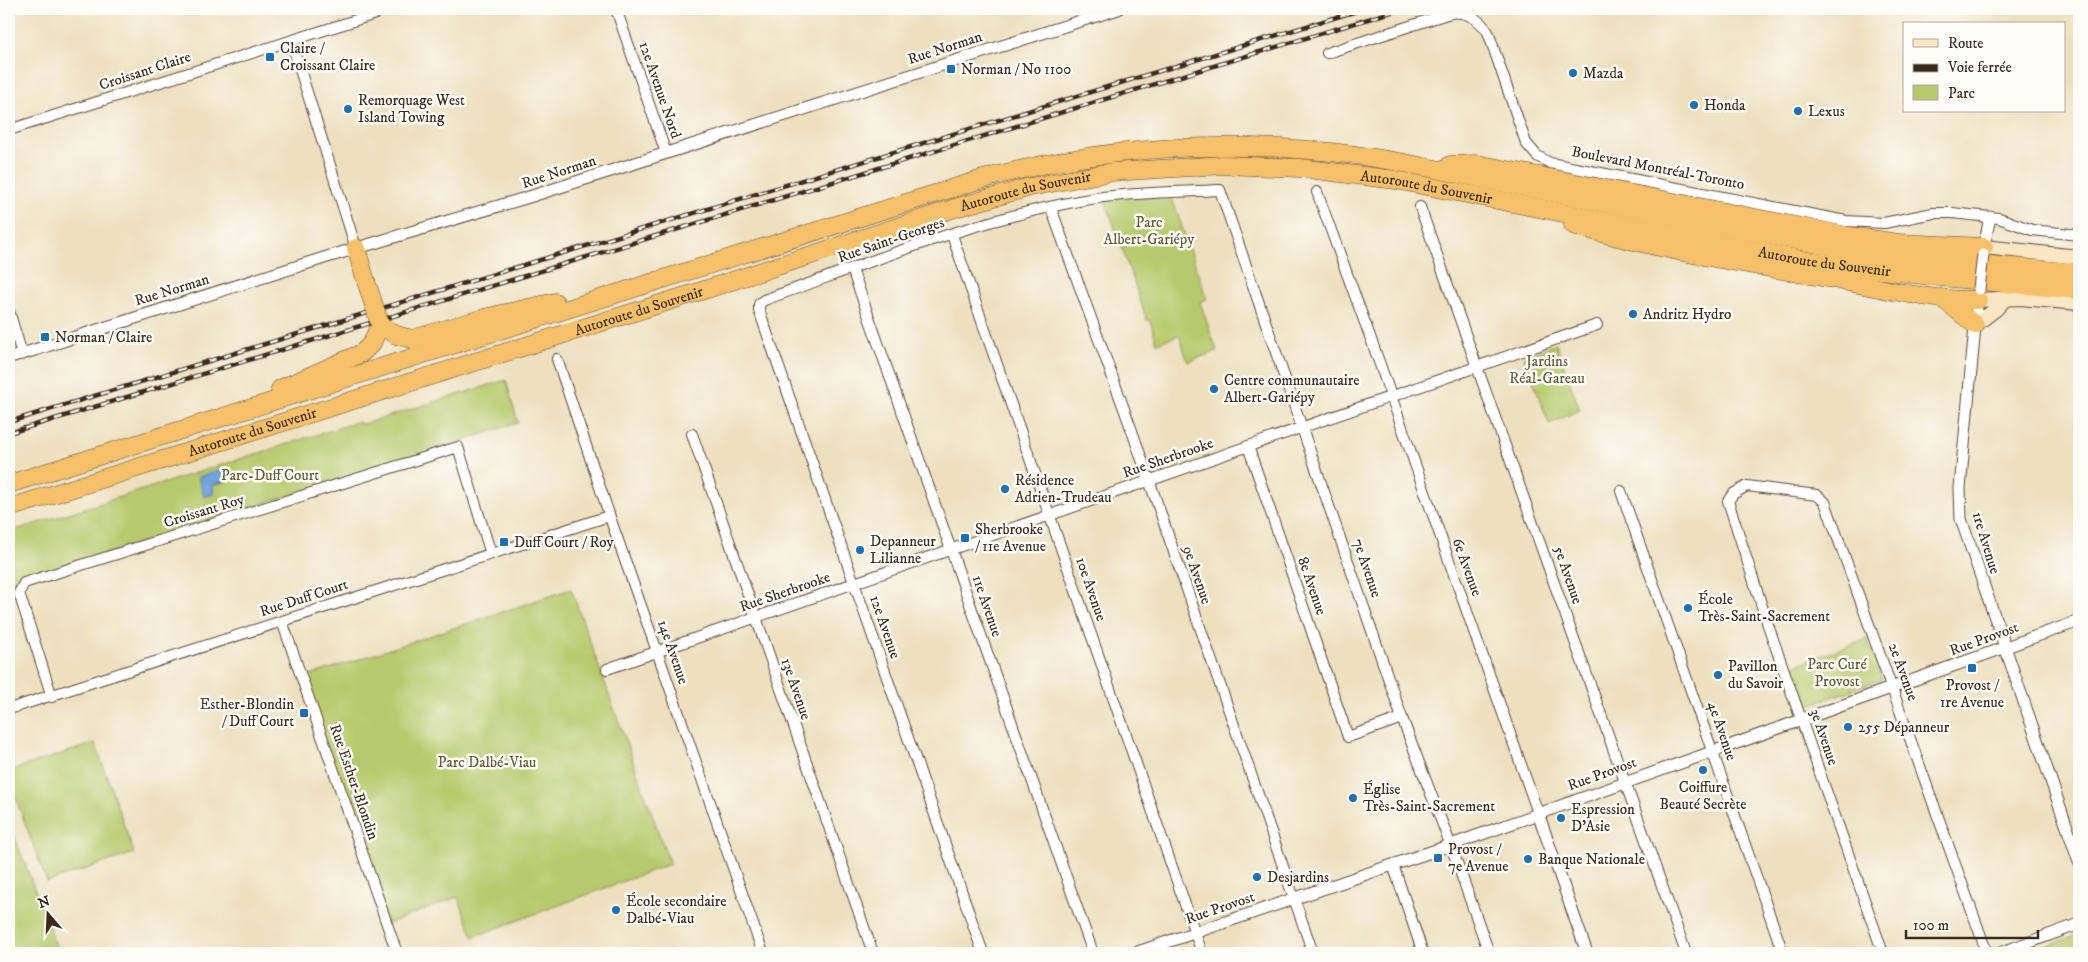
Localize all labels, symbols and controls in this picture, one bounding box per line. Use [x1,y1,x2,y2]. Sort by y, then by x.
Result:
legend [1903,22,2066,112]
street label: Rue Norman [905,27,985,69]
text: Route [1948,34,1983,53]
place label: Claire / Croissant Claire [280,39,375,75]
street label: 12e Avenue Nord [635,39,686,141]
street label: Croissant Claire [97,47,193,95]
marker: Claire / Croissant Claire [264,51,276,63]
text: Voie ferrée [1947,58,2012,77]
place label: Norman / No 1100 [961,60,1071,79]
marker: Norman / No 1100 [945,63,957,75]
place label: Mazda [1583,64,1624,83]
marker: Mazda [1567,67,1579,79]
text: Parc [1948,84,1976,103]
place label: Remorquage West Island Towing [358,91,465,127]
place label: Honda [1704,96,1746,115]
marker: Honda [1688,99,1700,111]
place label: Lexus [1808,102,1845,121]
marker: Remorquage West Island Towing [342,103,354,115]
marker: Lexus [1792,105,1804,117]
street label: Boulevard Montréal-Toronto [1570,142,1746,194]
street label: Rue Norman [519,151,599,193]
street label: Autoroute du Souvenir [1359,166,1495,208]
street label: Autoroute du Souvenir [958,167,1093,216]
street label: Rue Saint-Georges [835,213,947,267]
park label: Parc Albert-Gariépy [1104,213,1195,249]
street label: Autoroute du Souvenir [1757,242,1892,281]
street label: Rue Norman [132,270,212,310]
street label: Autoroute du Souvenir [572,281,706,340]
place label: Andritz Hydro [1643,305,1731,324]
marker: Andritz Hydro [1627,308,1639,320]
place label: Norman / Claire [55,328,152,347]
marker: Norman / Claire [39,331,51,343]
park label: Jardins Réal-Gareau [1509,352,1585,388]
place label: Centre communautaire Albert-Gariépy [1224,371,1360,407]
marker: Centre communautaire Albert-Gariépy [1208,383,1220,395]
street label: Autoroute du Souvenir [186,403,319,461]
street label: Rue Sherbrooke [1120,434,1216,482]
park label: Parc-Duff Court [221,466,319,485]
place label: Résidence Adrien-Trudeau [1015,471,1112,507]
marker: Résidence Adrien-Trudeau [999,483,1011,495]
street label: Croissant Roy [161,490,247,532]
street label: 1re Avenue [1968,510,2004,576]
place label: Sherbrooke / 11e Avenue [975,520,1046,556]
place label: Depanneur Lilianne [870,532,936,568]
marker: Sherbrooke / 11e Avenue [959,532,971,544]
place label: Duff Court / Roy [514,533,615,552]
street label: 6e Avenue [1448,535,1486,599]
marker: Duff Court / Roy [498,536,510,548]
street label: 7e Avenue [1348,536,1386,600]
street label: 9e Avenue [1178,543,1216,607]
street label: 5e Avenue [1549,543,1587,607]
marker: Depanneur Lilianne [854,544,866,556]
street label: 8e Avenue [1293,554,1331,618]
street label: 10e Avenue [1071,555,1111,623]
street label: Rue Sherbrooke [737,568,833,616]
street label: 11e Avenue [968,573,1006,639]
street label: Rue Duff Court [258,575,351,621]
place label: École Très-Saint-Sacrement [1698,590,1830,626]
street label: 12e Avenue [865,593,905,661]
marker: École Très-Saint-Sacrement [1682,602,1694,614]
street label: 14e Avenue [653,617,693,687]
street label: Rue Provost [1947,618,2021,660]
street label: 2e Avenue [1884,641,1922,703]
park label: Parc Curé Provost [1807,655,1867,691]
street label: 13e Avenue [777,656,815,722]
place label: Pavillon du Savoir [1728,657,1784,693]
marker: Provost / 1re Avenue [1966,662,1978,674]
marker: Pavillon du Savoir [1712,669,1724,681]
place label: Provost / 1re Avenue [1940,676,2004,712]
place label: Esther-Blondin / Duff Court [200,695,294,731]
street label: 4e Avenue [1703,699,1741,763]
street label: 3e Avenue [1806,706,1842,768]
marker: Esther-Blondin / Duff Court [298,707,310,719]
place label: 255 Dépanneur [1858,718,1950,737]
marker: 255 Dépanneur [1842,721,1854,733]
street label: Rue Esther-Blondin [325,722,383,842]
park label: Parc Dalbé-Viau [438,753,536,772]
street label: Rue Provost [1565,753,1639,795]
marker: Coiffure Beauté Secrète [1697,764,1709,776]
place label: Coiffure Beauté Secrète [1660,778,1746,814]
place label: Église Très-Saint-Sacrement [1363,780,1495,816]
marker: Église Très-Saint-Sacrement [1347,792,1359,804]
place label: Espression D'Asie [1571,800,1635,836]
marker: Espression D'Asie [1555,812,1567,824]
place label: Provost / 7e Avenue [1448,840,1509,876]
place label: Banque Nationale [1538,850,1645,869]
marker: Provost / 7e Avenue [1432,852,1444,864]
marker: Banque Nationale [1522,853,1534,865]
place label: Desjardins [1267,868,1329,887]
marker: Desjardins [1251,871,1263,883]
street label: Rue Provost [1183,887,1257,929]
north arrow [22,890,72,940]
text: N [36,892,53,913]
place label: École secondaire Dalbé-Viau [626,892,726,928]
marker: École secondaire Dalbé-Viau [610,904,622,916]
scale bar [1906,907,2038,939]
text: 100 m [1913,916,1949,935]

